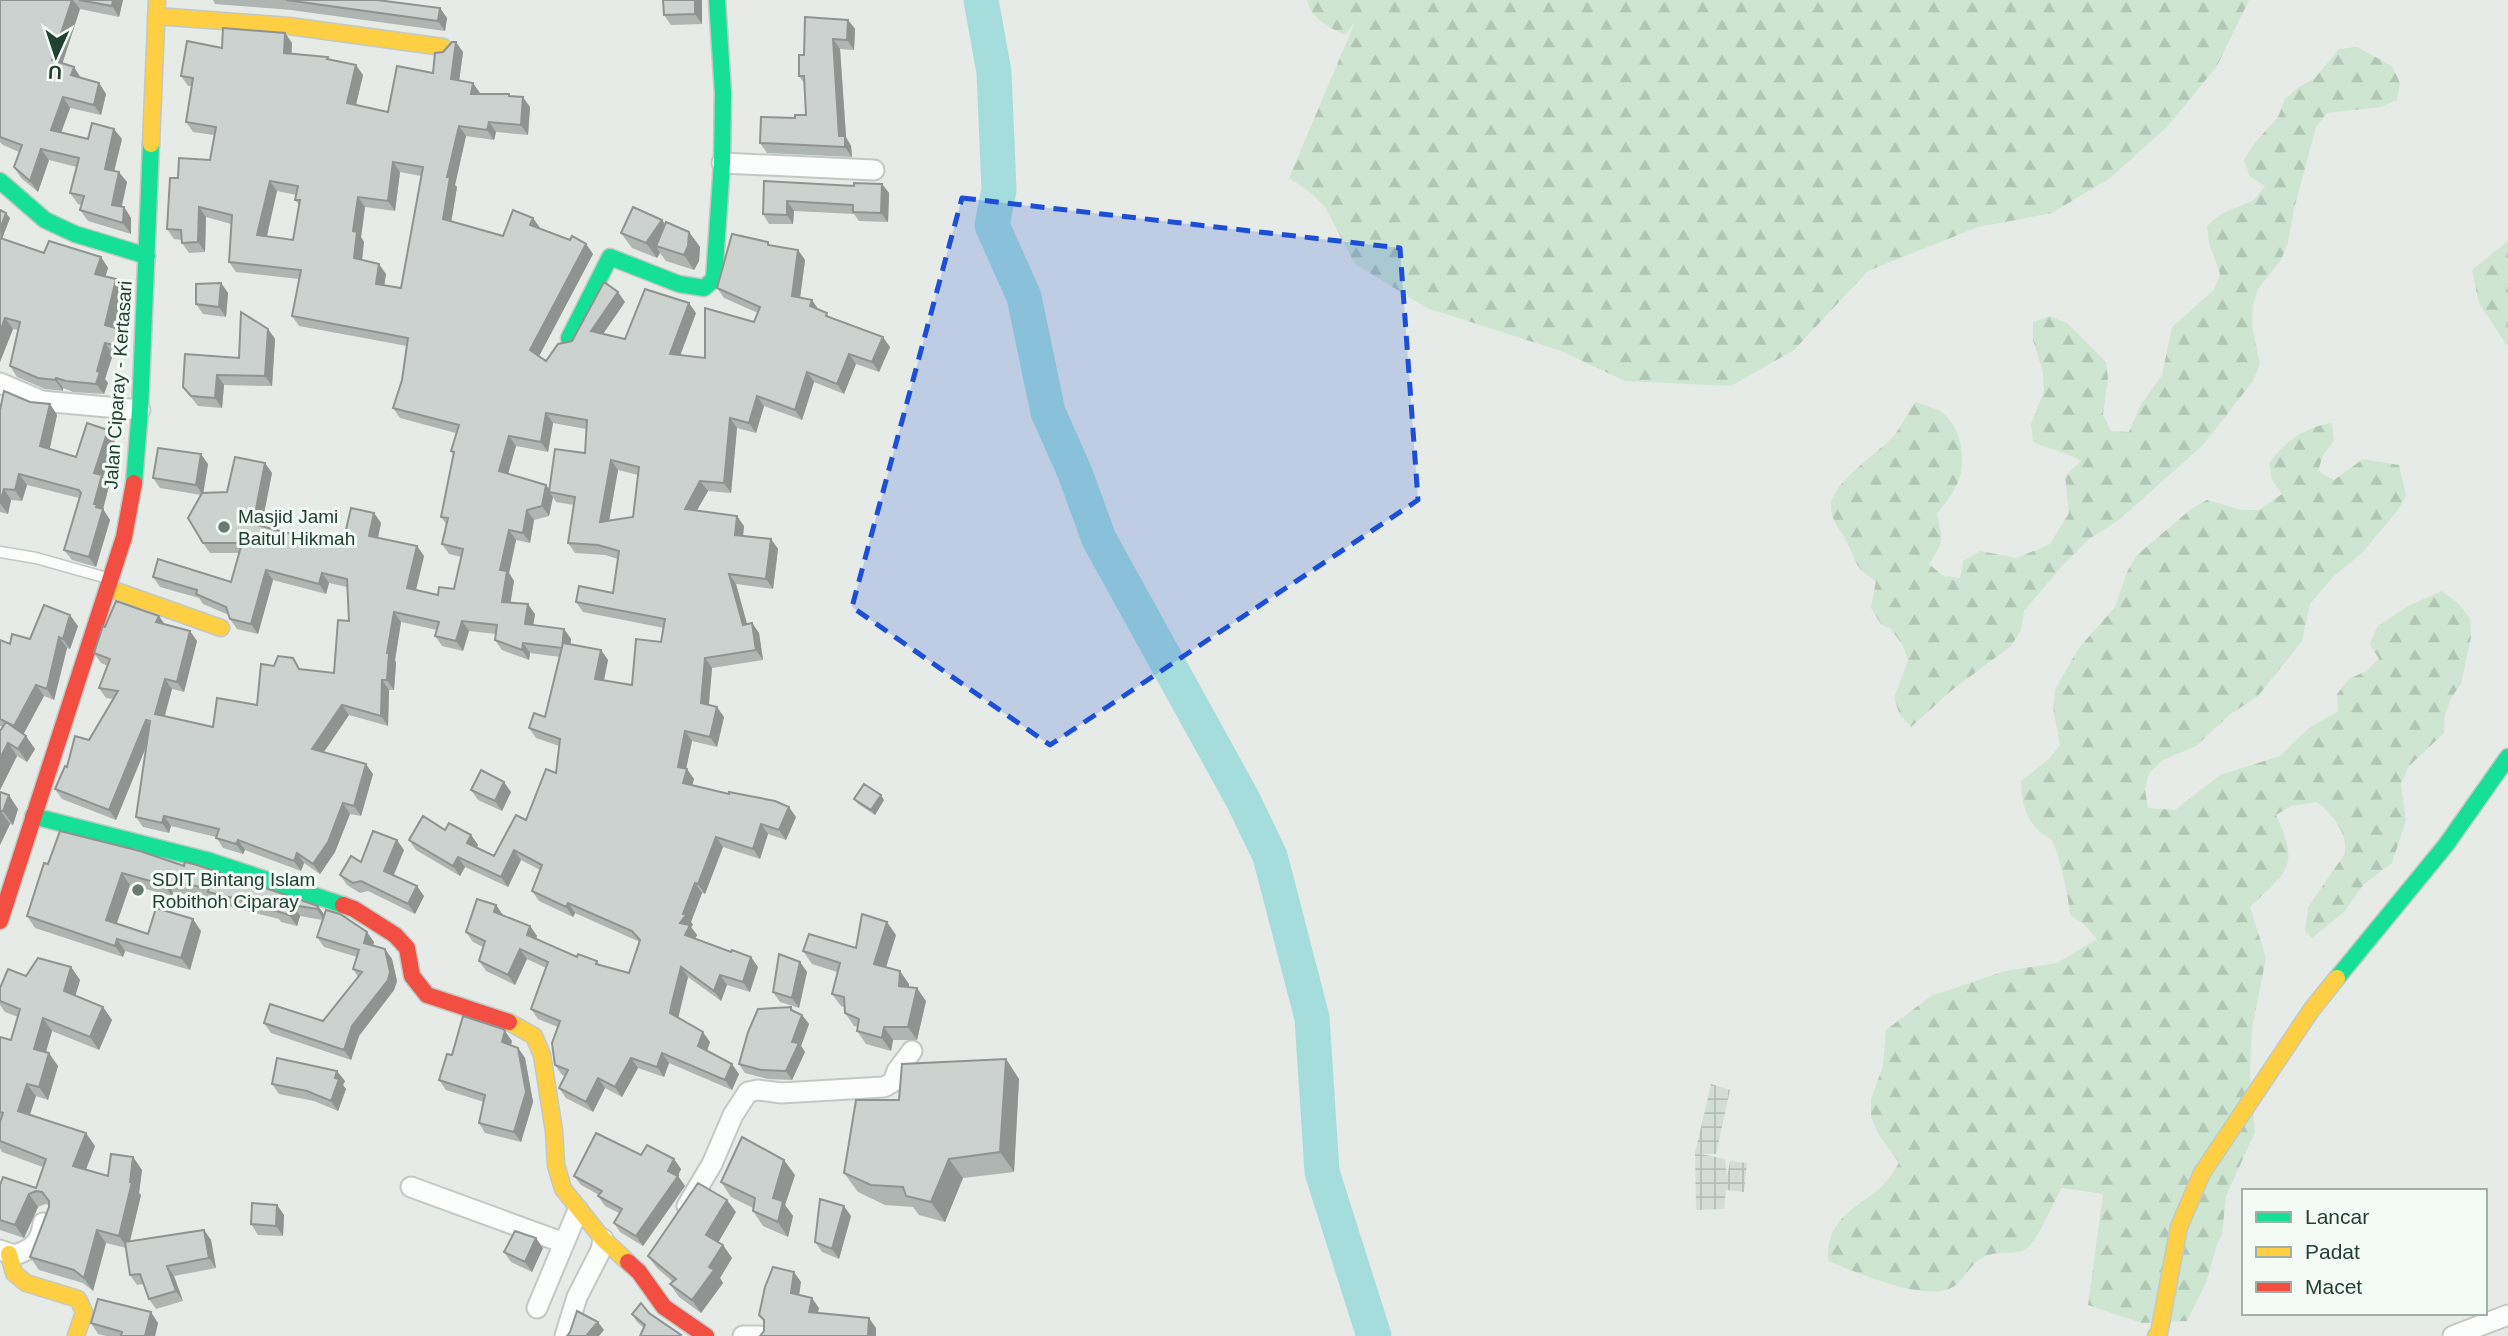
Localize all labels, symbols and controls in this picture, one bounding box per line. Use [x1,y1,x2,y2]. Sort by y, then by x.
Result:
north arrow [21,21,91,91]
text: U [48,62,63,83]
street label: Jalan Ciparay - Kertasari [100,280,136,490]
place label: Masjid Jami Baitul Hikmah [238,506,355,549]
marker: Masjid Jami Baitul Hikmah [216,519,232,535]
place label: SDIT Bintang Islam Robithoh Ciparay [152,869,315,912]
marker: SDIT Bintang Islam Robithoh Ciparay [130,882,146,898]
legend [2242,1189,2487,1315]
text: Lancar [2305,1205,2369,1228]
text: Padat [2305,1240,2360,1263]
text: Macet [2305,1275,2362,1298]

